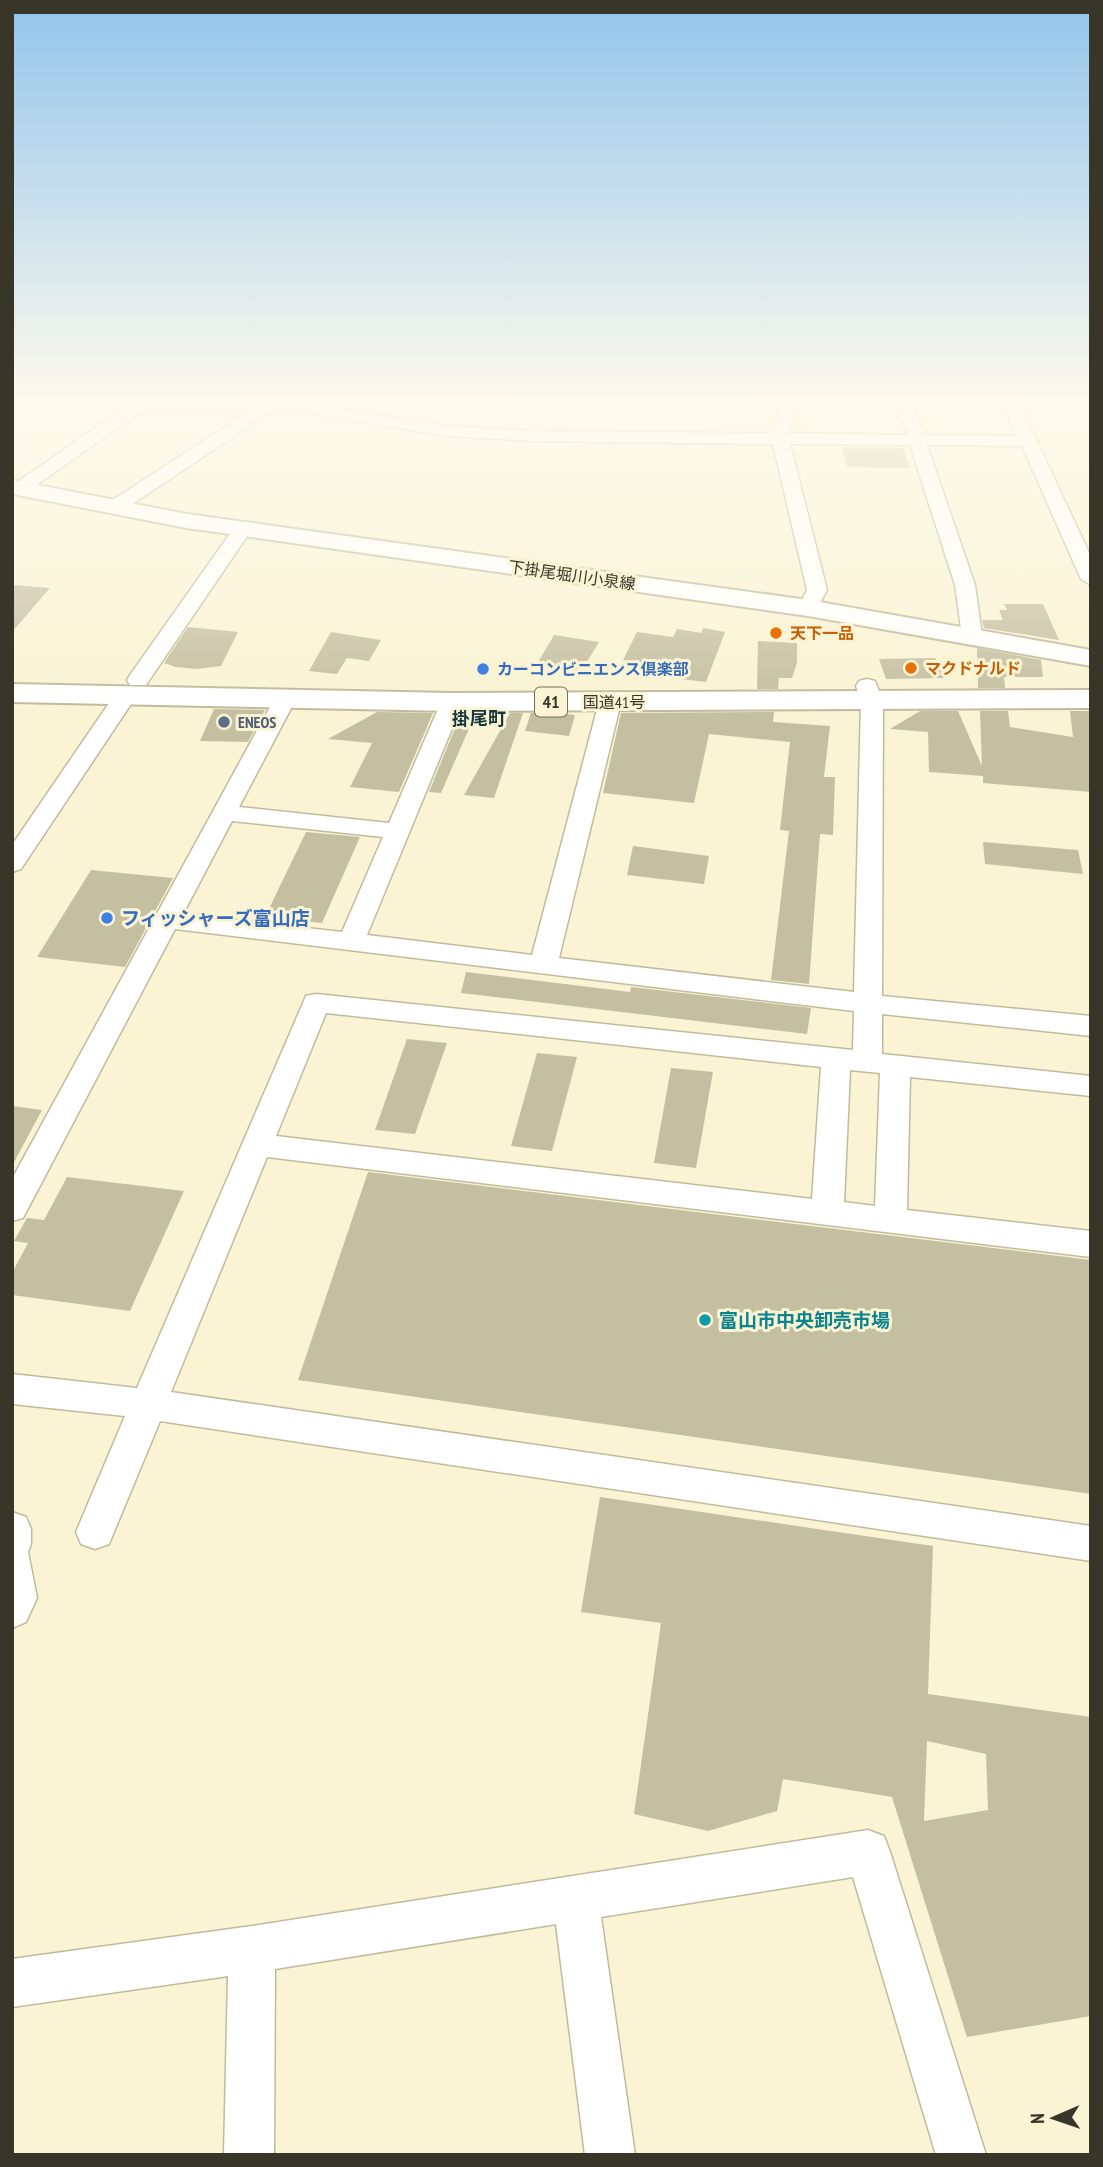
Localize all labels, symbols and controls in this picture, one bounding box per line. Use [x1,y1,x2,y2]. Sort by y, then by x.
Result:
street label: 下掛尾堀川小泉線 [507,556,637,594]
place label: 天下一品 [790,623,854,643]
marker: 天下一品 [768,625,784,641]
place label: マクドナルド [925,658,1021,678]
place label: カーコンビニエンス倶楽部 [497,659,689,679]
marker: マクドナルド [903,660,919,676]
marker: カーコンビニエンス倶楽部 [475,661,491,677]
road number: 41 [535,688,567,716]
street label: 国道41号 [583,692,645,712]
district label: 掛尾町 [452,707,506,730]
place label: ENEOS [238,712,276,732]
marker: ENEOS [216,714,232,730]
place label: フィッシャーズ富山店 [121,906,310,930]
marker: フィッシャーズ富山店 [99,910,115,926]
place label: 富山市中央卸売市場 [719,1308,890,1332]
marker: 富山市中央卸売市場 [697,1312,713,1328]
north arrow [1019,2083,1089,2153]
text: N [1025,2113,1049,2124]

